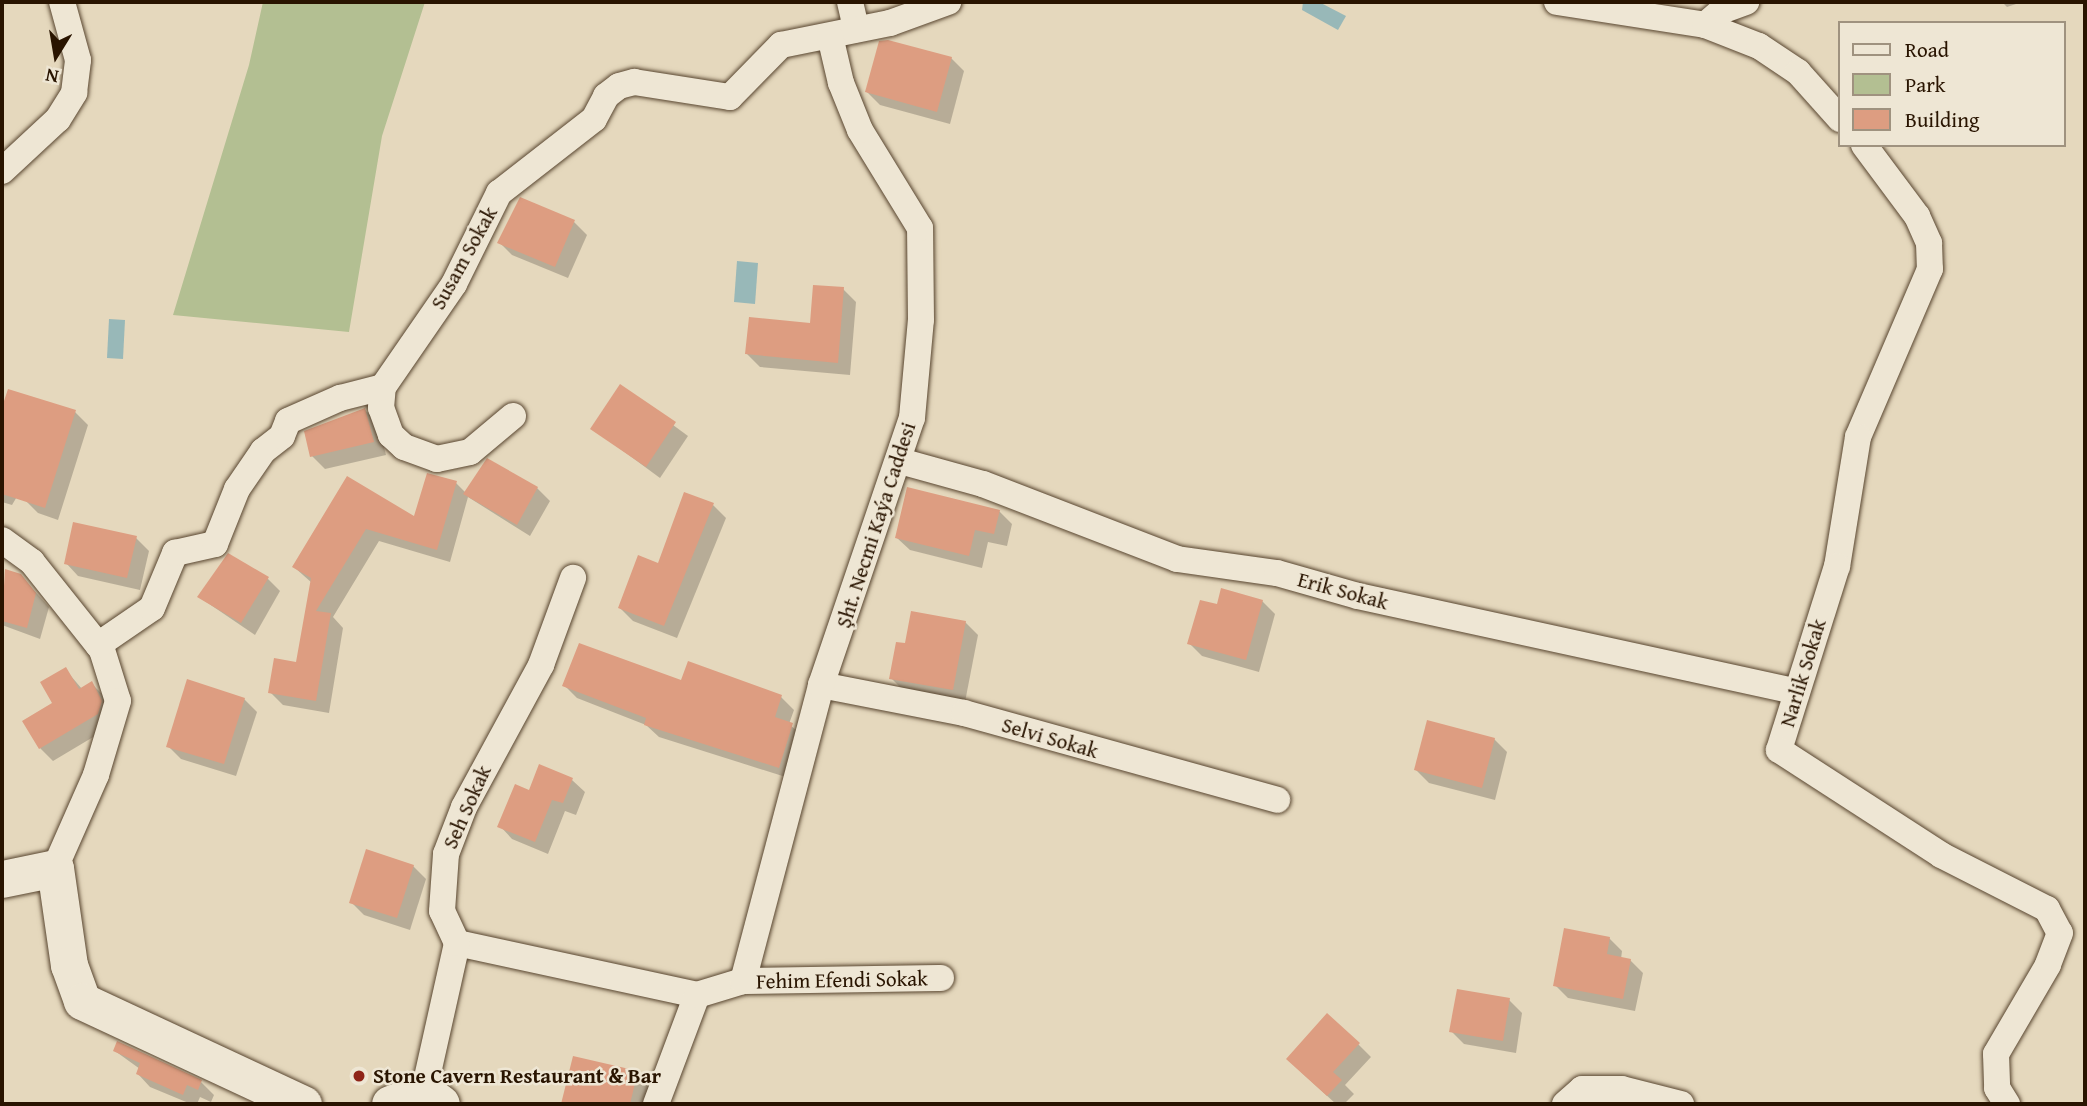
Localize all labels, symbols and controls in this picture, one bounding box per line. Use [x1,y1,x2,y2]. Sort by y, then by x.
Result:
north arrow [21,21,91,91]
legend [1839,21,2066,147]
text: Road [1905,34,1949,65]
text: N [43,62,61,92]
text: Park [1905,69,1946,100]
text: Building [1905,104,1979,135]
street label: Susam Sokak [425,202,503,314]
street label: Şht. Necmi Kaýa Caddesi [831,419,921,631]
street label: Erik Sokak [1295,567,1391,615]
street label: Narlik Sokak [1775,616,1831,730]
street label: Selvi Sokak [999,712,1101,764]
street label: Seh Sokak [437,761,497,853]
street label: Fehim Efendi Sokak [756,966,928,994]
place label: Stone Cavern Restaurant & Bar [373,1063,661,1089]
marker: Stone Cavern Restaurant & Bar [351,1068,367,1084]

